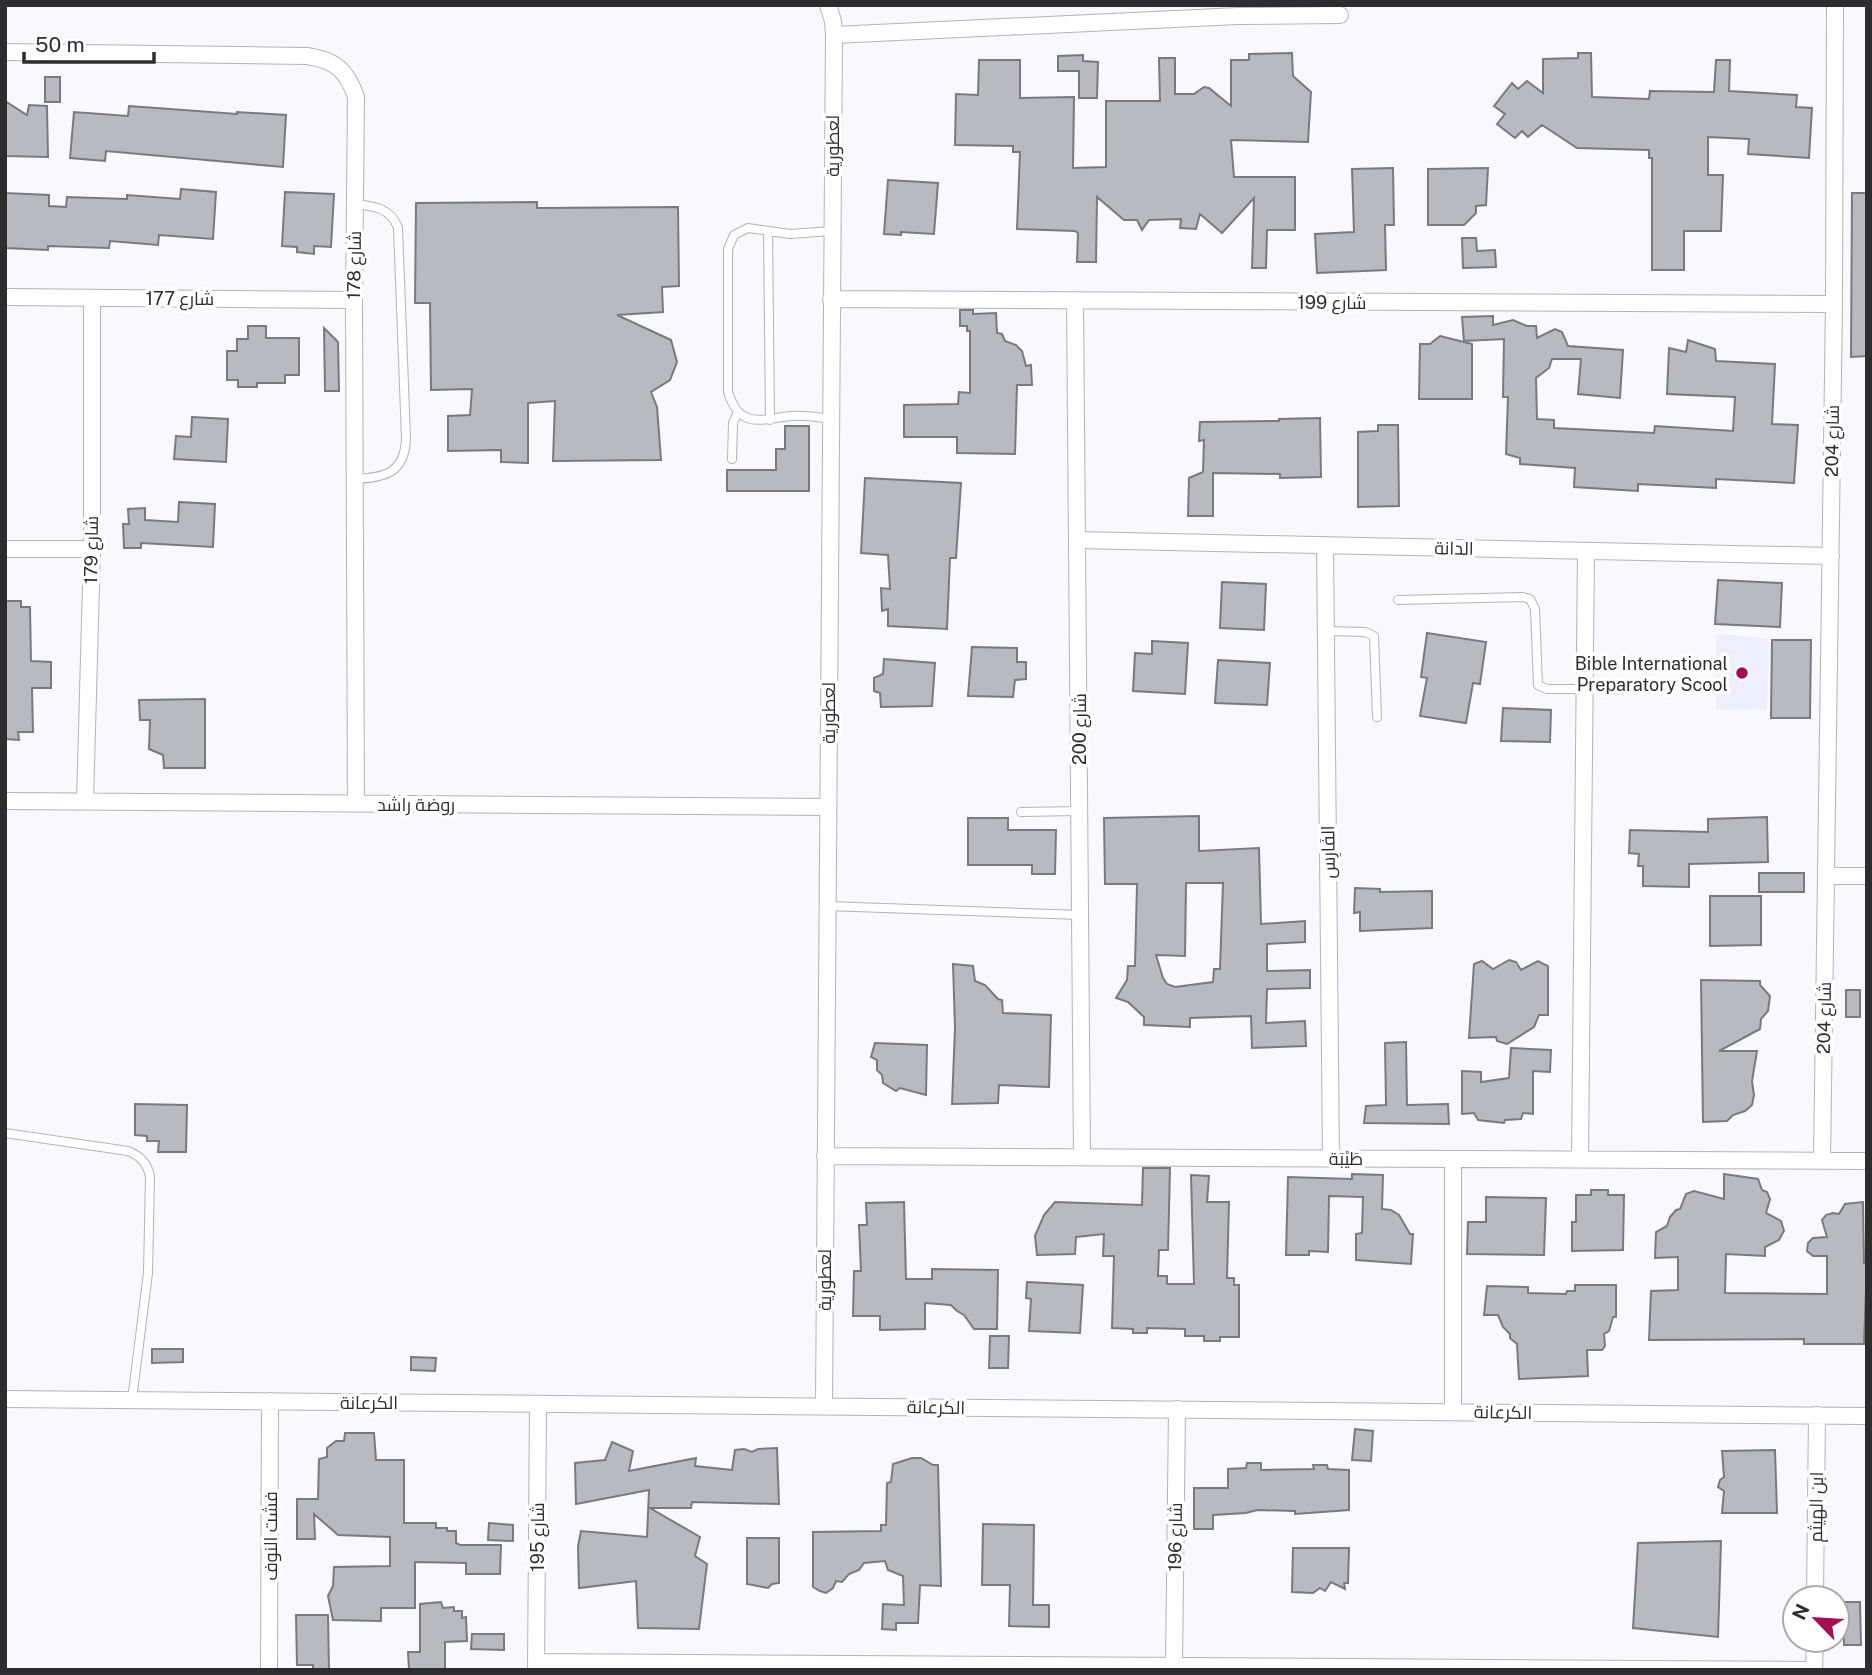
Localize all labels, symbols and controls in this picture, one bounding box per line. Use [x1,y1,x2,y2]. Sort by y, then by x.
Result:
scale bar [24,21,154,65]
text: 50 m [35,32,85,57]
street label: لعطورية [822,115,844,177]
street label: شارع 178 [343,230,367,300]
street label: شارع 177 [146,288,214,311]
street label: شارع 199 [1298,292,1366,315]
street label: شارع 204 [1821,405,1845,477]
street label: شارع 179 [80,516,104,584]
street label: الدانة [1434,537,1474,559]
place label: Bible International Preparatory Scool [1575,653,1728,695]
marker: Bible International Preparatory Scool [1734,665,1750,681]
street label: لعطورية [818,682,840,744]
street label: شارع 200 [1069,693,1092,765]
street label: روضة راشد [377,794,455,816]
street label: الفَارِس [1317,825,1341,879]
street label: شارع 204 [1813,982,1837,1054]
street label: طَيْبَة [1329,1148,1363,1169]
street label: لعطورية [814,1249,836,1311]
street label: الكرعانة [340,1392,398,1414]
street label: الكرعانة [907,1396,965,1419]
street label: الكرعانة [1474,1401,1532,1424]
street label: ابن الهيثم [1805,1471,1829,1543]
street label: فشت النوف [260,1491,282,1581]
street label: شارع 195 [527,1502,550,1572]
street label: شارع 196 [1164,1502,1188,1572]
north arrow [1781,1584,1851,1654]
text: N [1787,1600,1814,1623]

